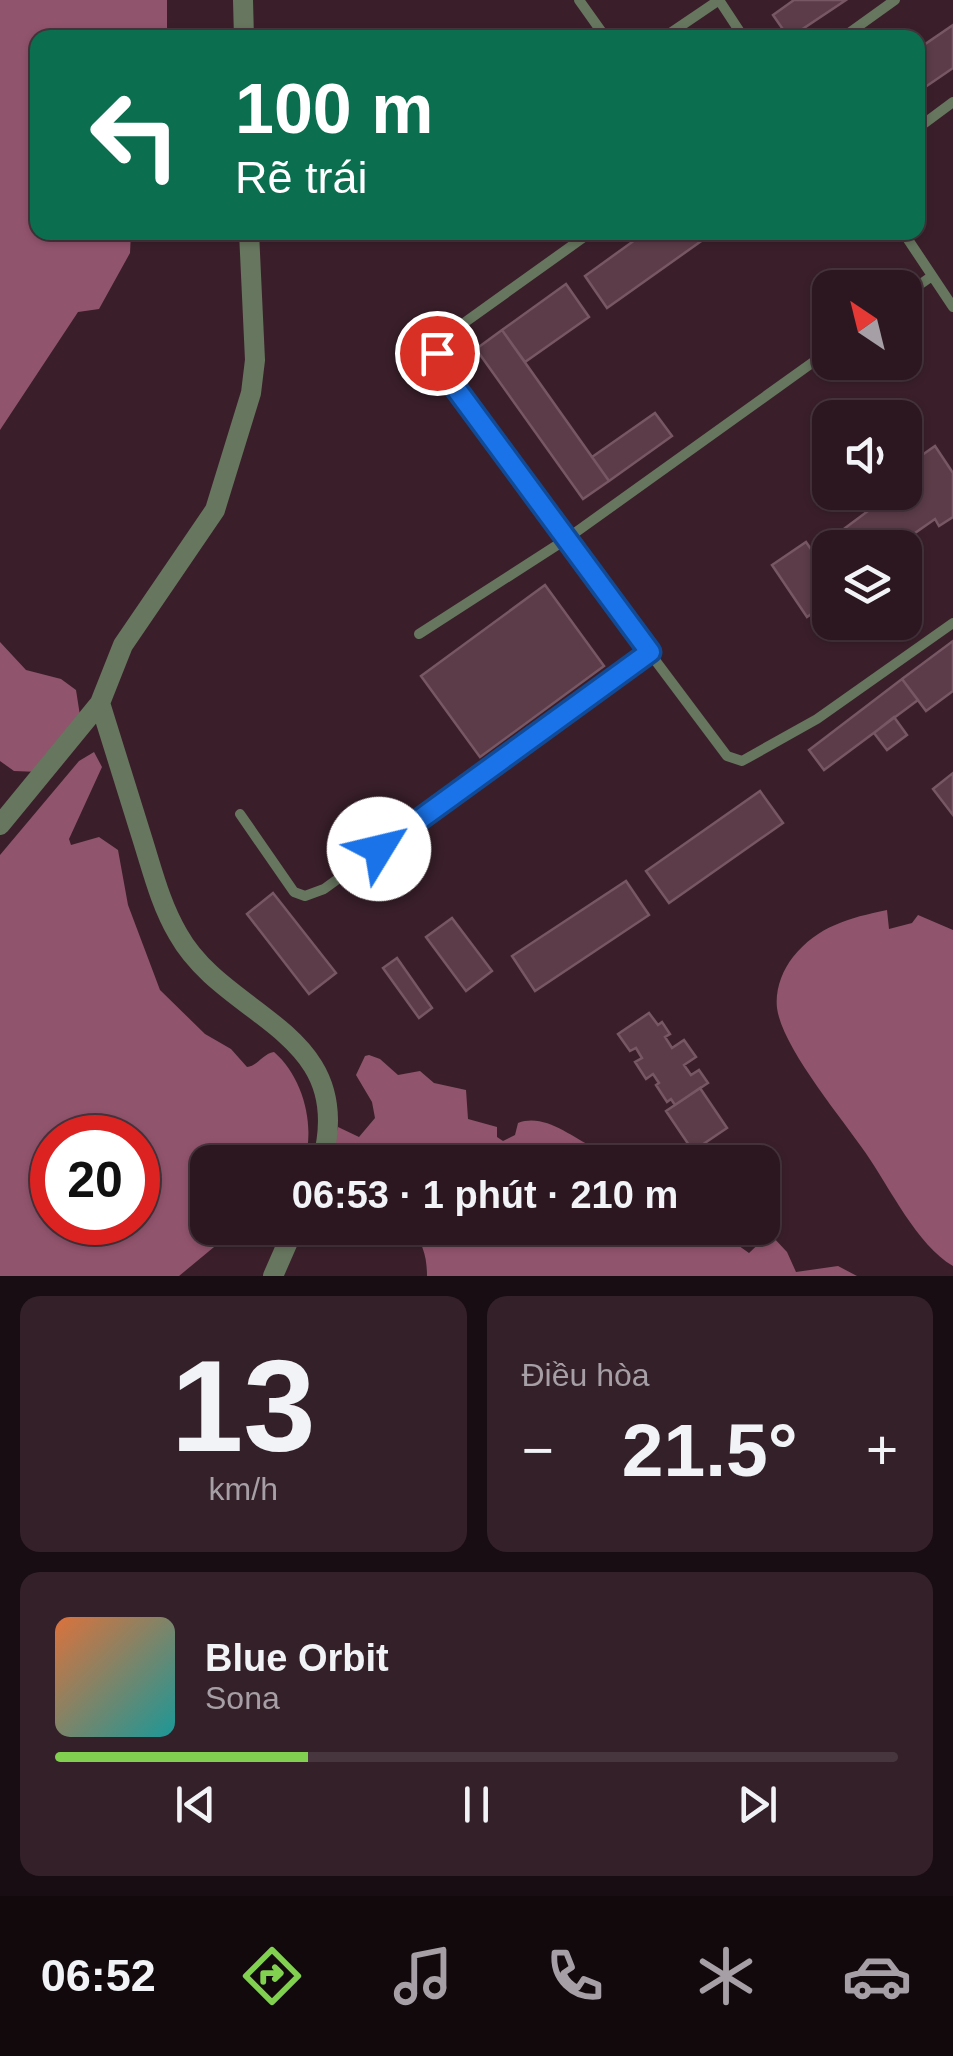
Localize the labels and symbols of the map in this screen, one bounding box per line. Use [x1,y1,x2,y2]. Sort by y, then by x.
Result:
north arrow [812,270,922,380]
pin [395,311,480,396]
position arrow [327,797,431,901]
speed limit sign: 20 [30,1115,160,1245]

